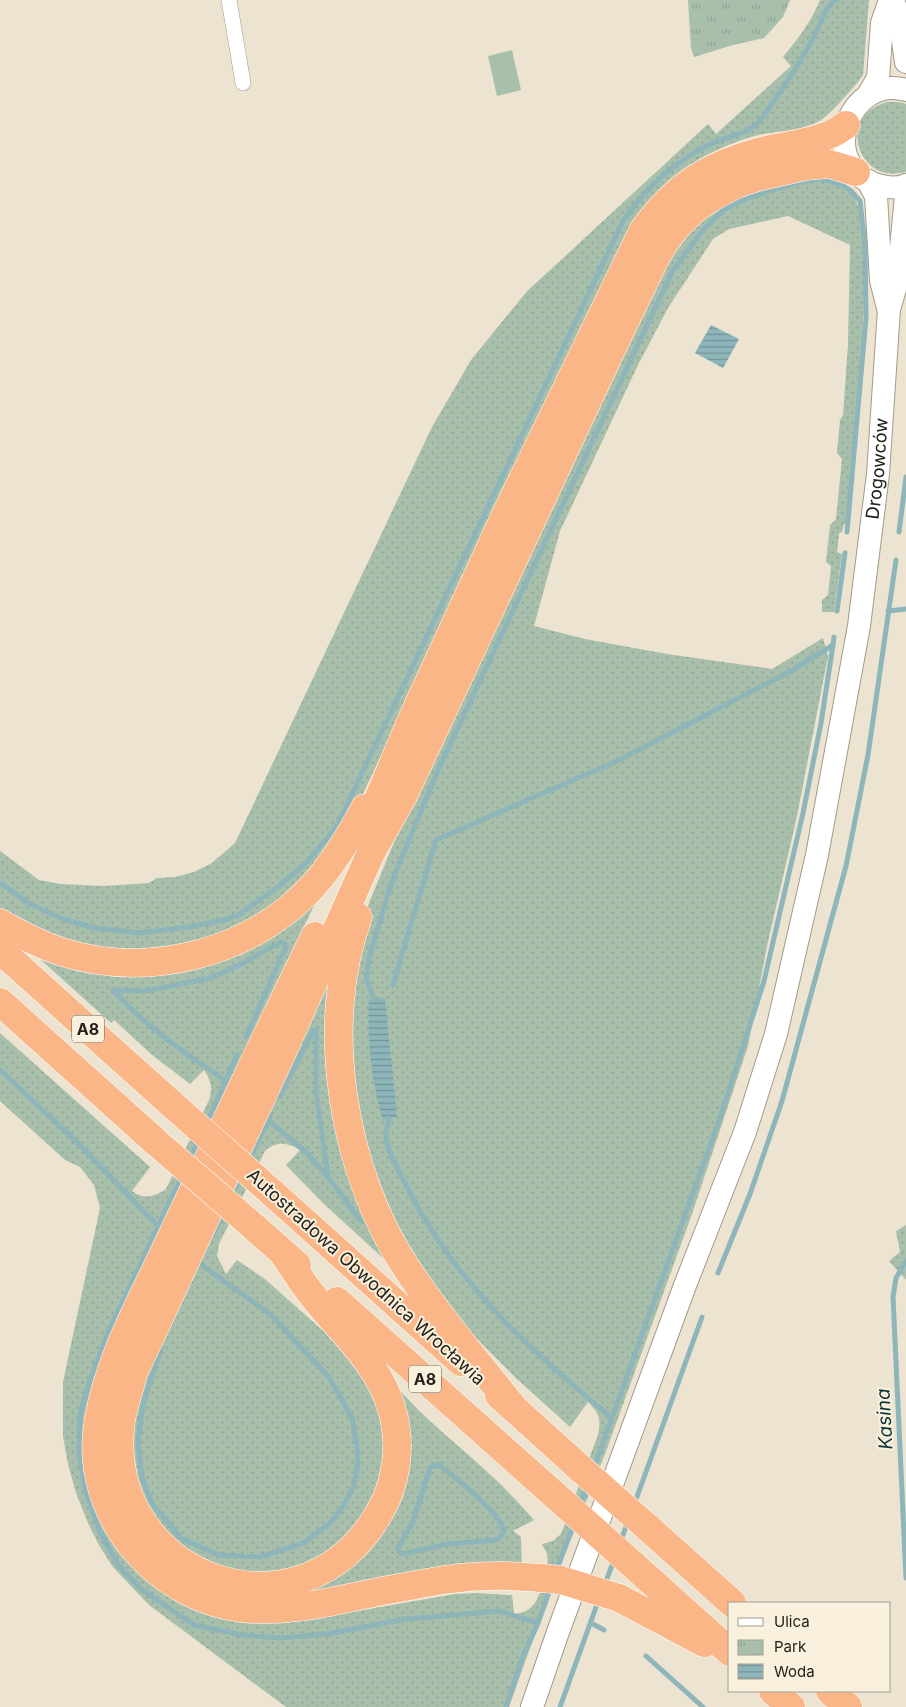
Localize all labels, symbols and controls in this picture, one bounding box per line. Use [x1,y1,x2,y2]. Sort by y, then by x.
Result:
street label: Drogowców [861,417,892,520]
road number: A8 [72,1016,104,1042]
street label: Autostradowa Obwodnica Wrocławia [243,1164,490,1389]
road number: A8 [409,1366,441,1392]
water label: Kasina [871,1387,898,1450]
legend [728,1602,891,1692]
text: Ulica [774,1612,810,1631]
text: Park [774,1637,807,1656]
text: Woda [774,1662,815,1681]

